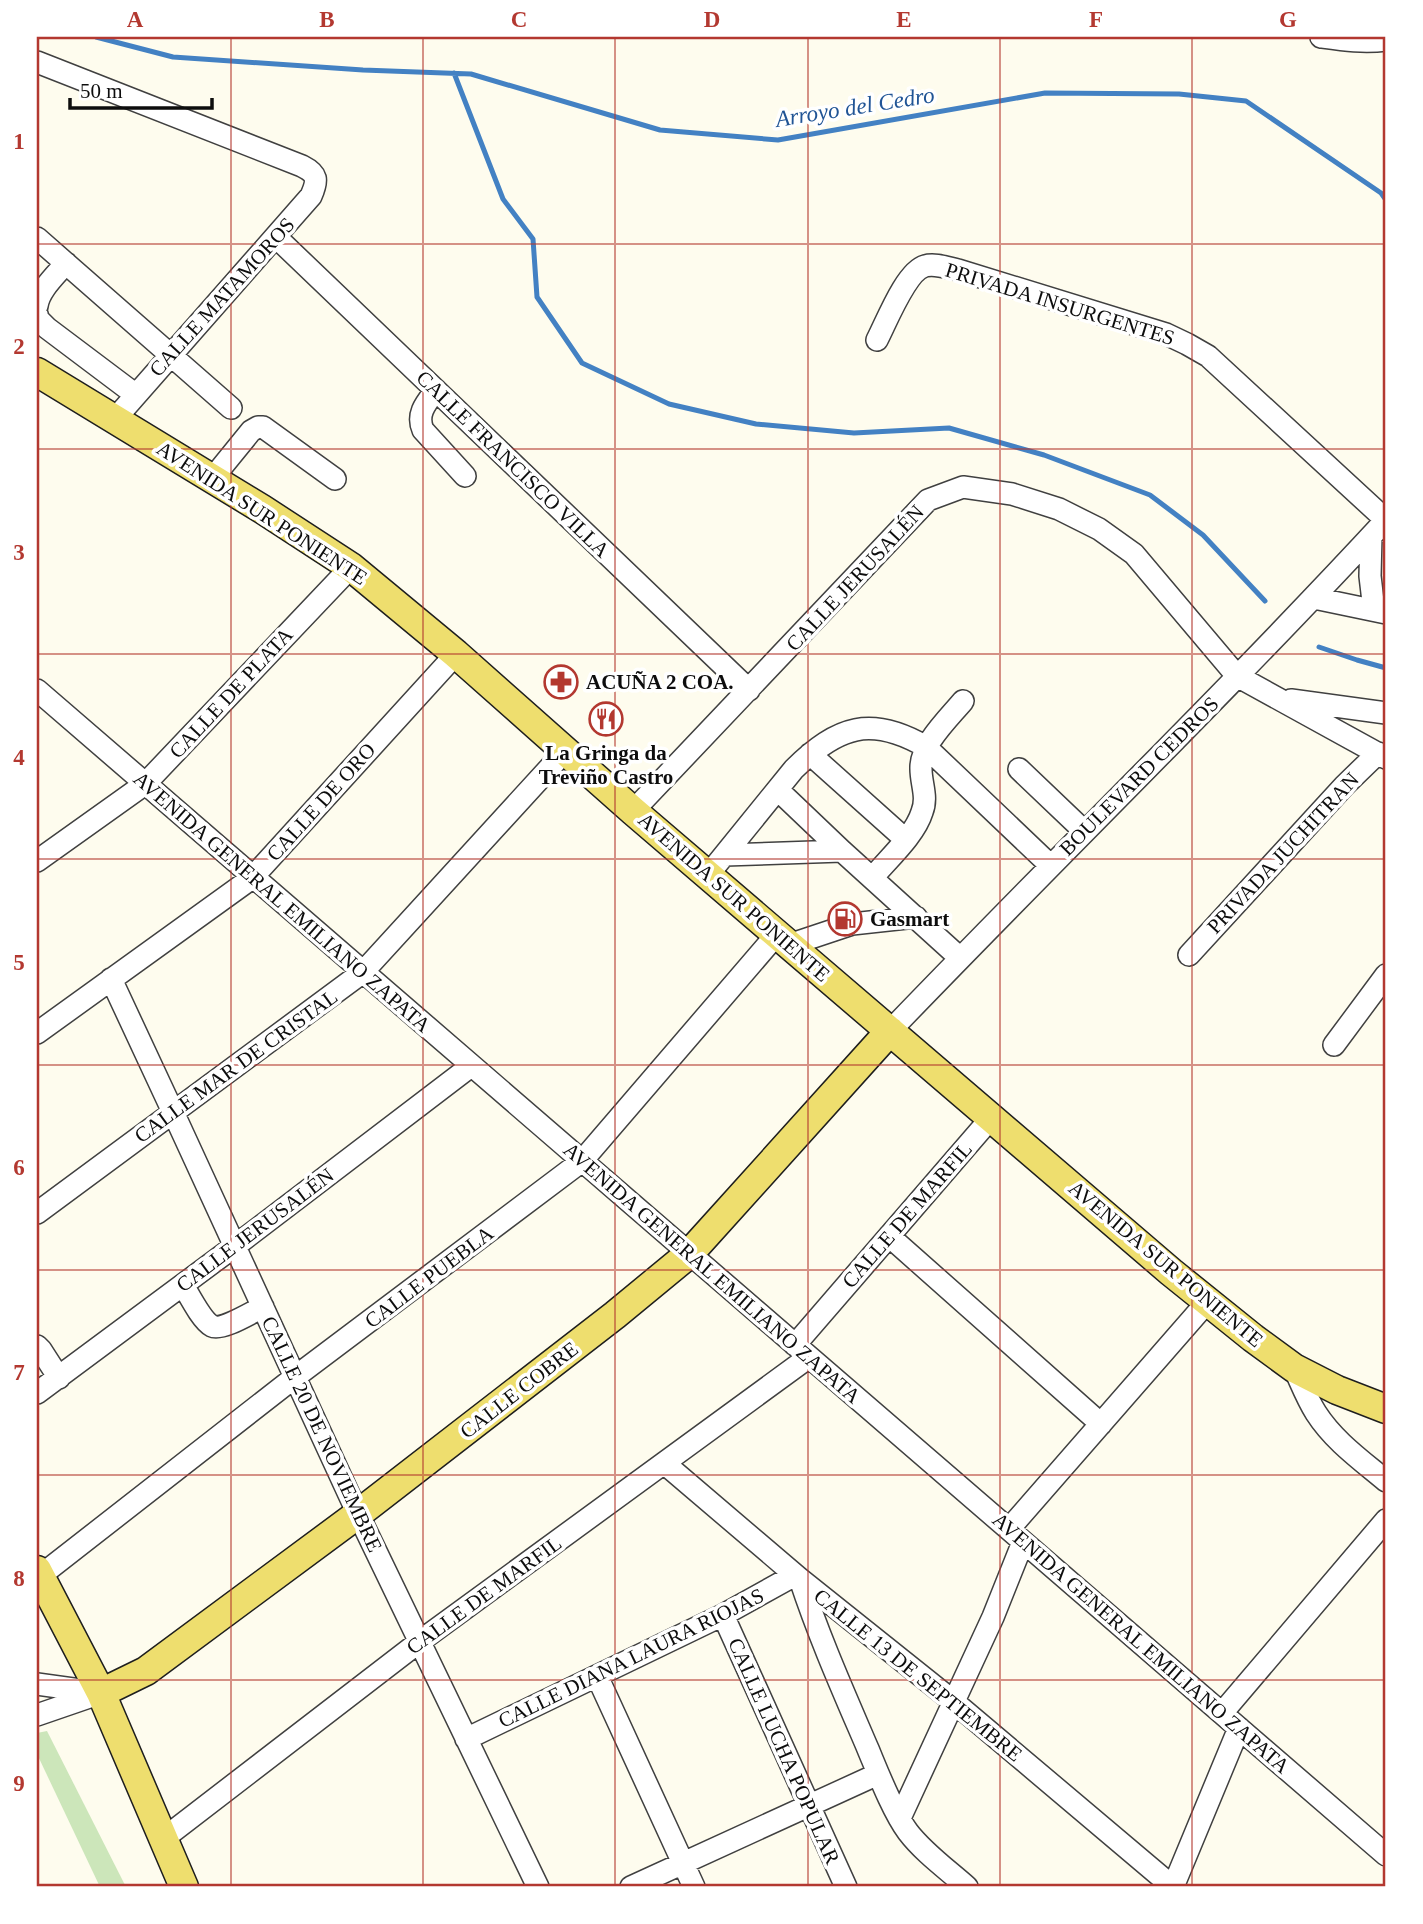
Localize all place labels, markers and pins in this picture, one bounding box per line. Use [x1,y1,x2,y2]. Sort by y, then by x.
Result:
pharmacy icon: ACUÑA 2 COA. [542,663,580,701]
place label: ACUÑA 2 COA. [586,670,734,694]
restaurant icon: La Gringa da Treviño Castro [587,700,625,738]
place label: La Gringa da Treviño Castro [539,741,673,789]
fuel station icon: Gasmart [826,900,864,938]
place label: Gasmart [870,907,949,931]

